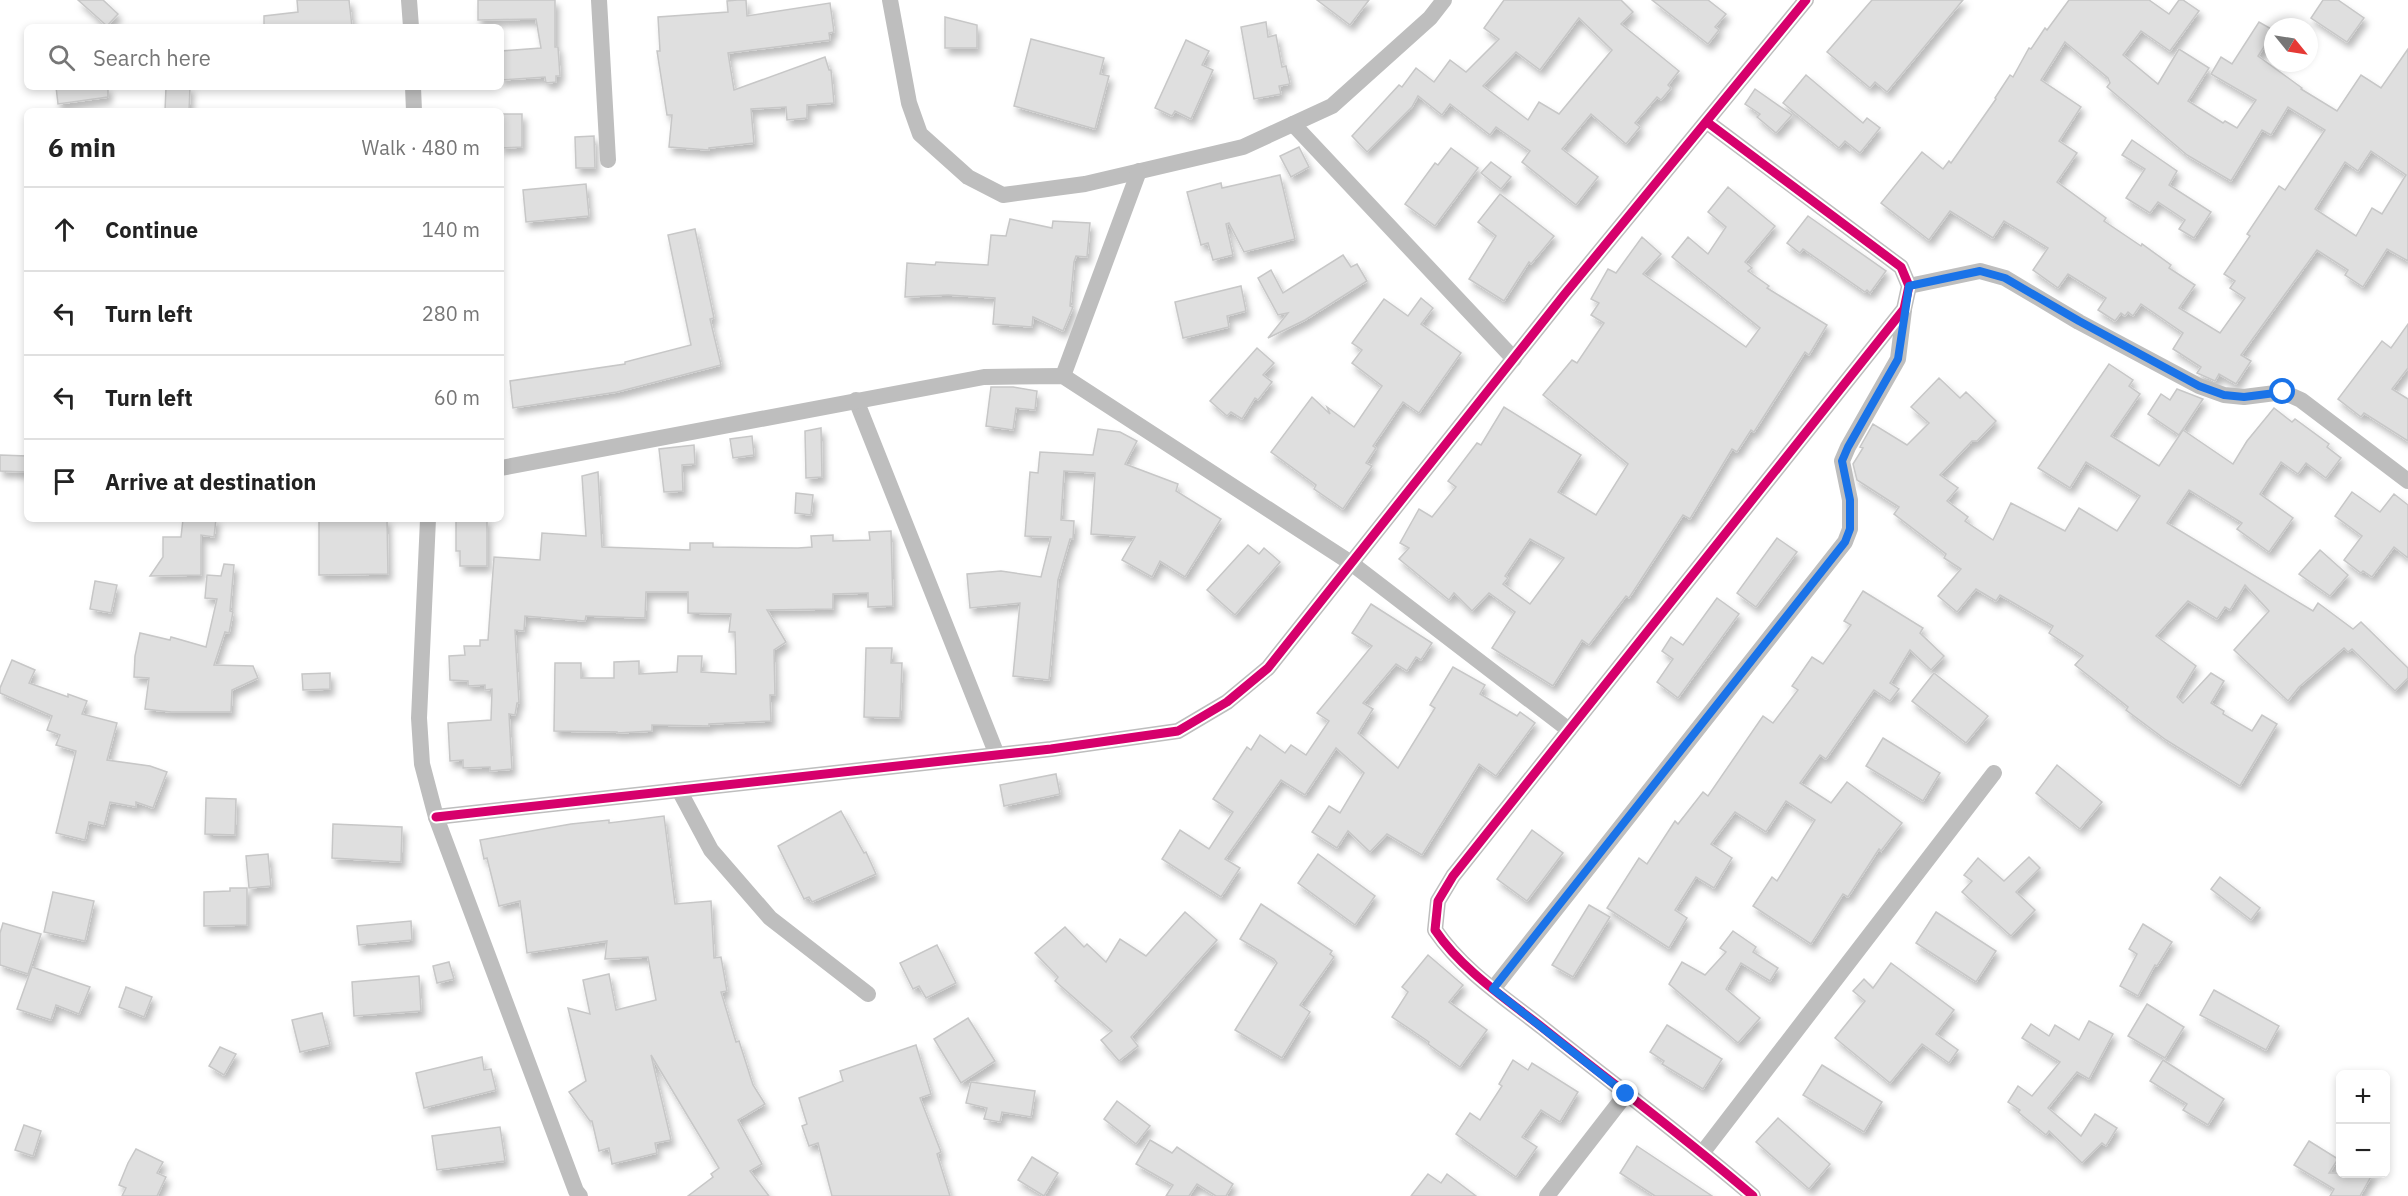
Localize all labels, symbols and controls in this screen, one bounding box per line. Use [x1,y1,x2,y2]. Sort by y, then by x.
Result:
north arrow [2264,18,2318,72]
search box [24,24,504,90]
icon: search [45,41,78,74]
text: Search here [93,43,211,72]
text: 6 min [48,130,116,164]
text: Walk · 480 m [362,134,480,161]
icon: ahead [48,213,81,246]
text: Continue [105,215,198,244]
text: 140 m [422,216,480,243]
icon: left [48,297,81,330]
text: Turn left [105,299,193,328]
text: 280 m [422,300,480,327]
route start [2269,378,2295,404]
icon: left [48,381,81,414]
text: Turn left [105,383,193,412]
text: 60 m [434,384,480,411]
icon: arrive [48,465,81,498]
text: Arrive at destination [105,467,316,496]
map controls [2336,1070,2390,1178]
button: + [2336,1070,2390,1124]
route end [1612,1080,1638,1106]
button: − [2336,1124,2390,1178]

